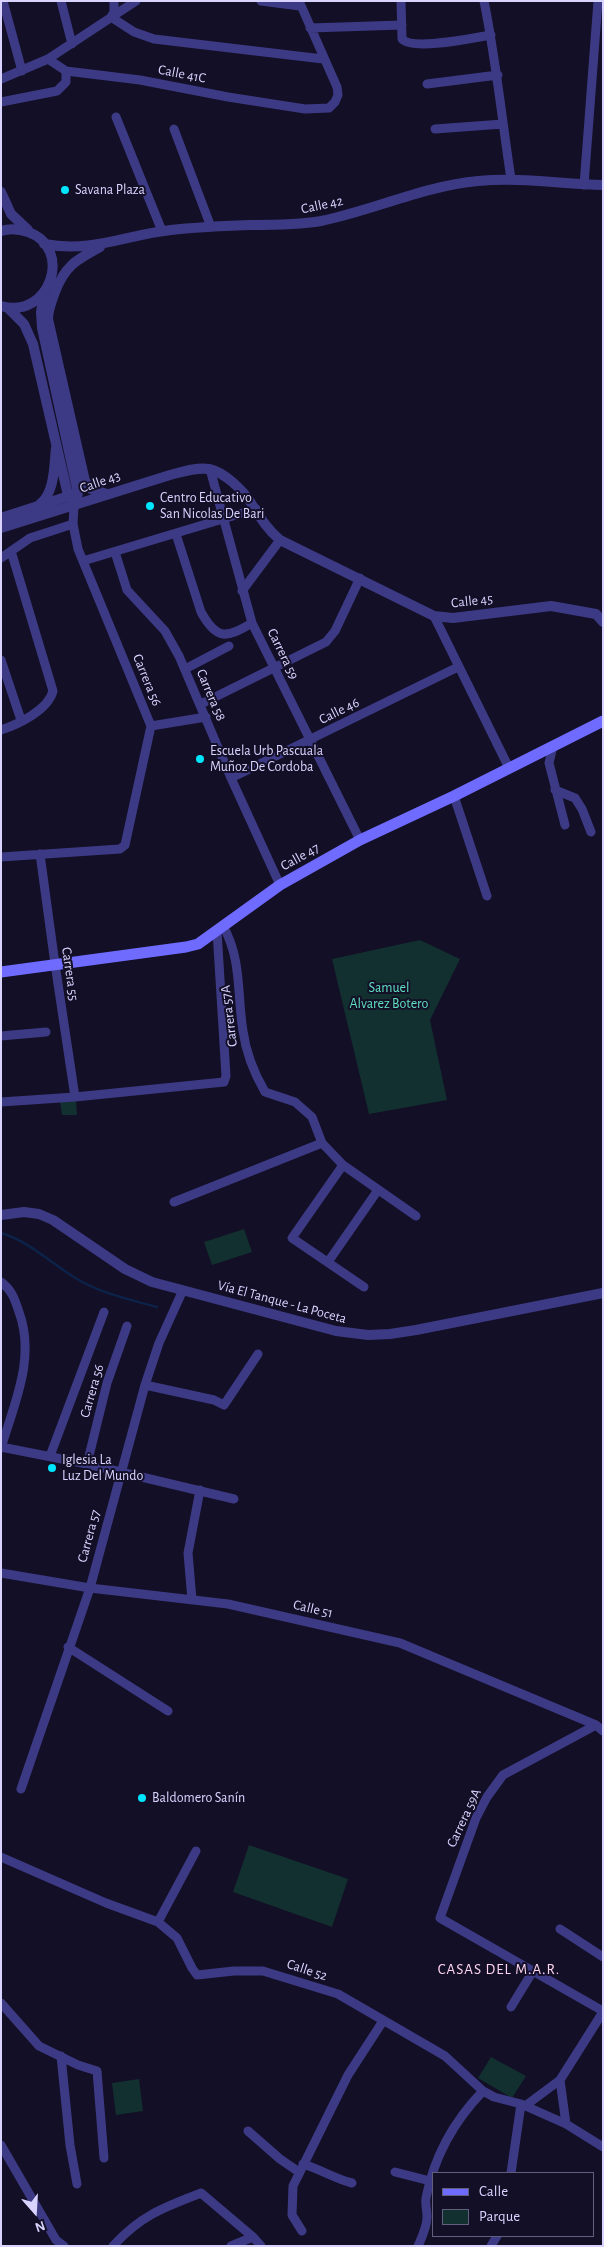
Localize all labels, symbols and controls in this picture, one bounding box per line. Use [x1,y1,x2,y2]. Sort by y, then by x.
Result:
street label: Calle 41C [157,61,207,87]
place label: Savana Plaza [75,182,145,198]
marker: Savana Plaza [59,184,71,196]
street label: Calle 42 [299,192,345,218]
street label: Calle 43 [77,467,123,497]
place label: Centro Educativo San Nicolas De Bari [160,490,264,522]
marker: Centro Educativo San Nicolas De Bari [144,500,156,512]
street label: Calle 45 [450,590,494,612]
street label: Carrera 59 [263,626,303,682]
street label: Carrera 56 [129,652,165,708]
street label: Carrera 58 [193,667,229,723]
street label: Calle 46 [316,694,362,728]
place label: Escuela Urb Pascuala Muñoz De Cordoba [210,743,323,776]
marker: Escuela Urb Pascuala Muñoz De Cordoba [194,753,206,765]
street label: Calle 47 [278,839,322,875]
street label: Carrera 55 [58,946,82,1002]
park label: Samuel Alvarez Botero [350,980,428,1012]
street label: Carrera 57A [217,984,241,1048]
street label: Vía El Tanque - La Poceta [216,1277,348,1327]
street label: Carrera 56 [76,1362,108,1420]
place label: Iglesia La Luz Del Mundo [62,1452,143,1484]
marker: Iglesia La Luz Del Mundo [46,1462,58,1474]
street label: Carrera 57 [74,1508,104,1564]
street label: Calle 51 [292,1596,334,1622]
street label: Carrera 59A [443,1786,485,1850]
place label: Baldomero Sanín [152,1790,245,1806]
marker: Baldomero Sanín [136,1792,148,1804]
street label: Calle 52 [285,1956,329,1984]
district label: CASAS DEL M.A.R. [436,1960,562,1978]
legend [432,2172,594,2237]
text: Calle [479,2184,508,2199]
north arrow [10,2187,60,2237]
text: Parque [479,2209,520,2224]
text: N [33,2218,47,2234]

